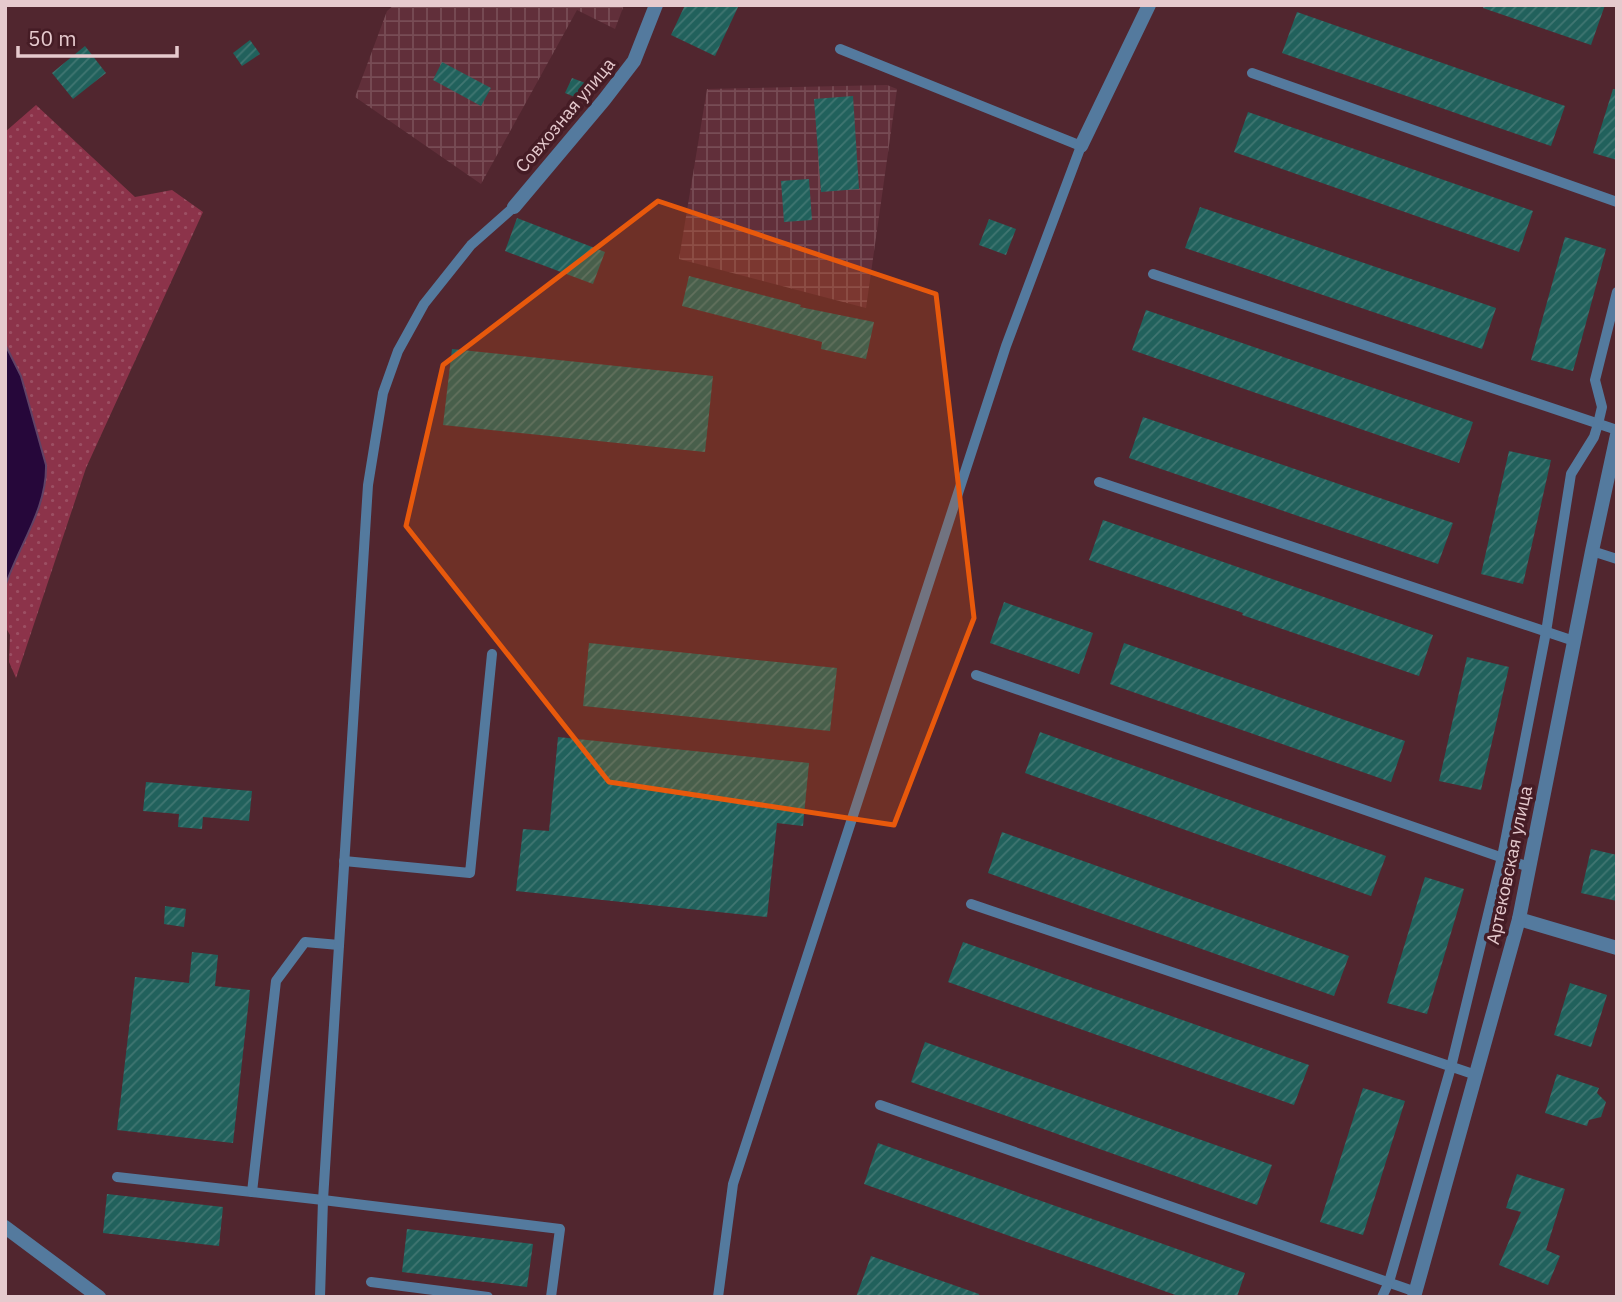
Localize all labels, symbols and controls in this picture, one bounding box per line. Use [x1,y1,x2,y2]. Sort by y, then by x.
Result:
scale bar [18,14,177,58]
text: 50 m [28,24,77,52]
street label: Совхозная улица [510,53,620,177]
street label: Артековская улица [1481,783,1537,947]

